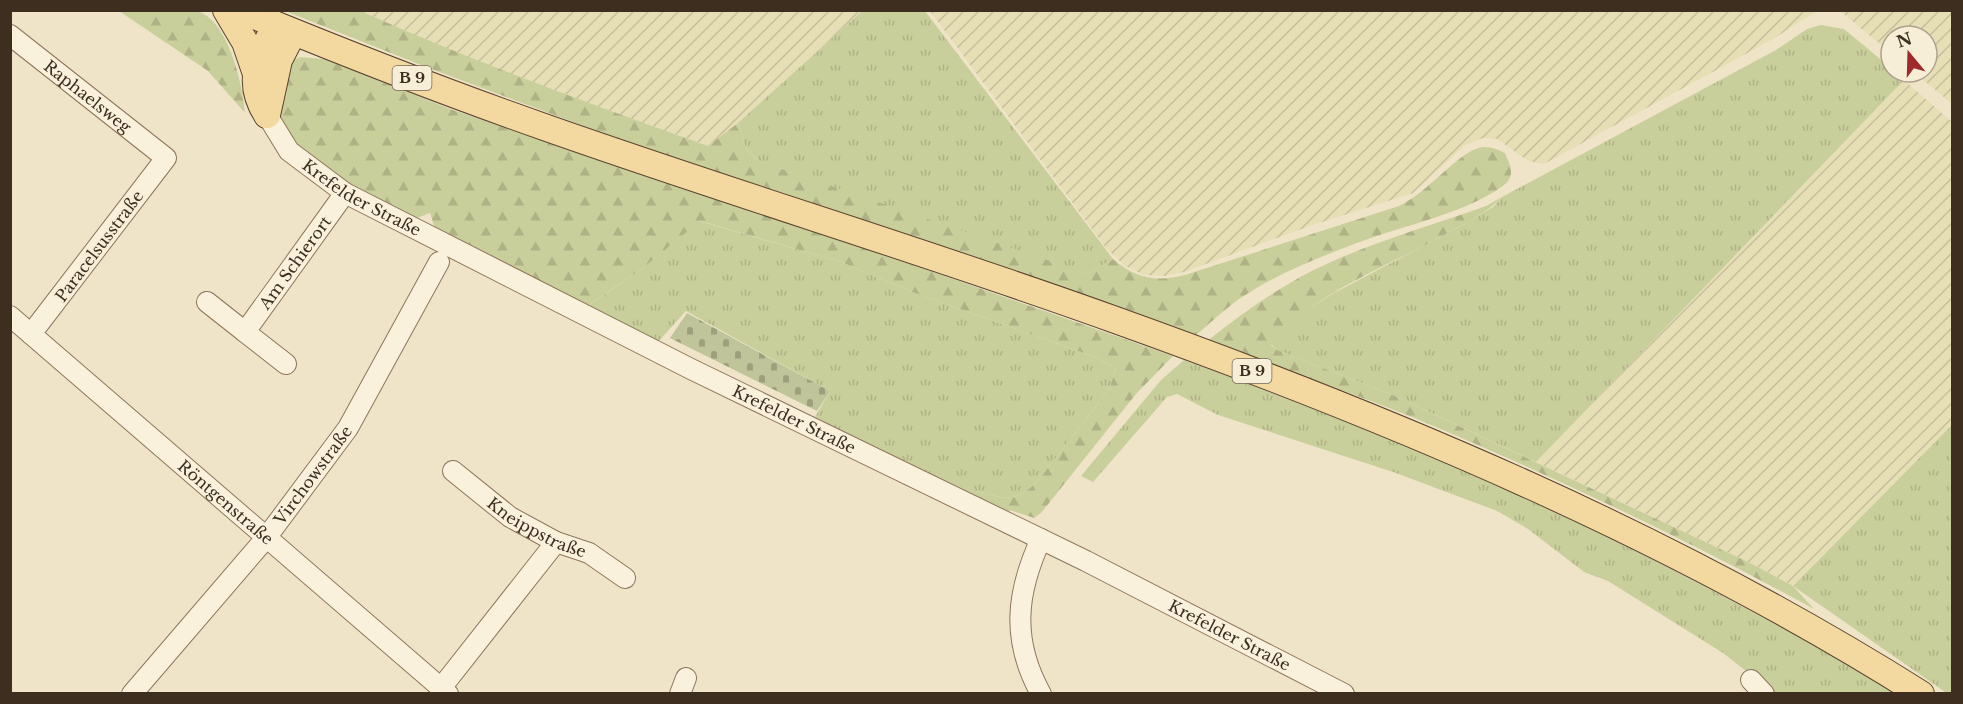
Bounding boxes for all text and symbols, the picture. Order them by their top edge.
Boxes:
north arrow [1879,24,1939,84]
text: N [1894,28,1914,52]
street label: Raphaelsweg [40,56,136,137]
road number: B 9 [392,66,432,90]
street label: Krefelder Straße [299,155,425,240]
street label: Paracelsusstraße [51,186,147,306]
street label: Am Schierort [254,212,335,314]
road number: B 9 [1232,359,1272,383]
street label: Krefelder Straße [729,381,859,458]
street label: Virchowstraße [269,422,356,529]
street label: Röntgenstraße [174,456,278,549]
street label: Kneippstraße [483,493,589,561]
street label: Krefelder Straße [1165,595,1294,675]

